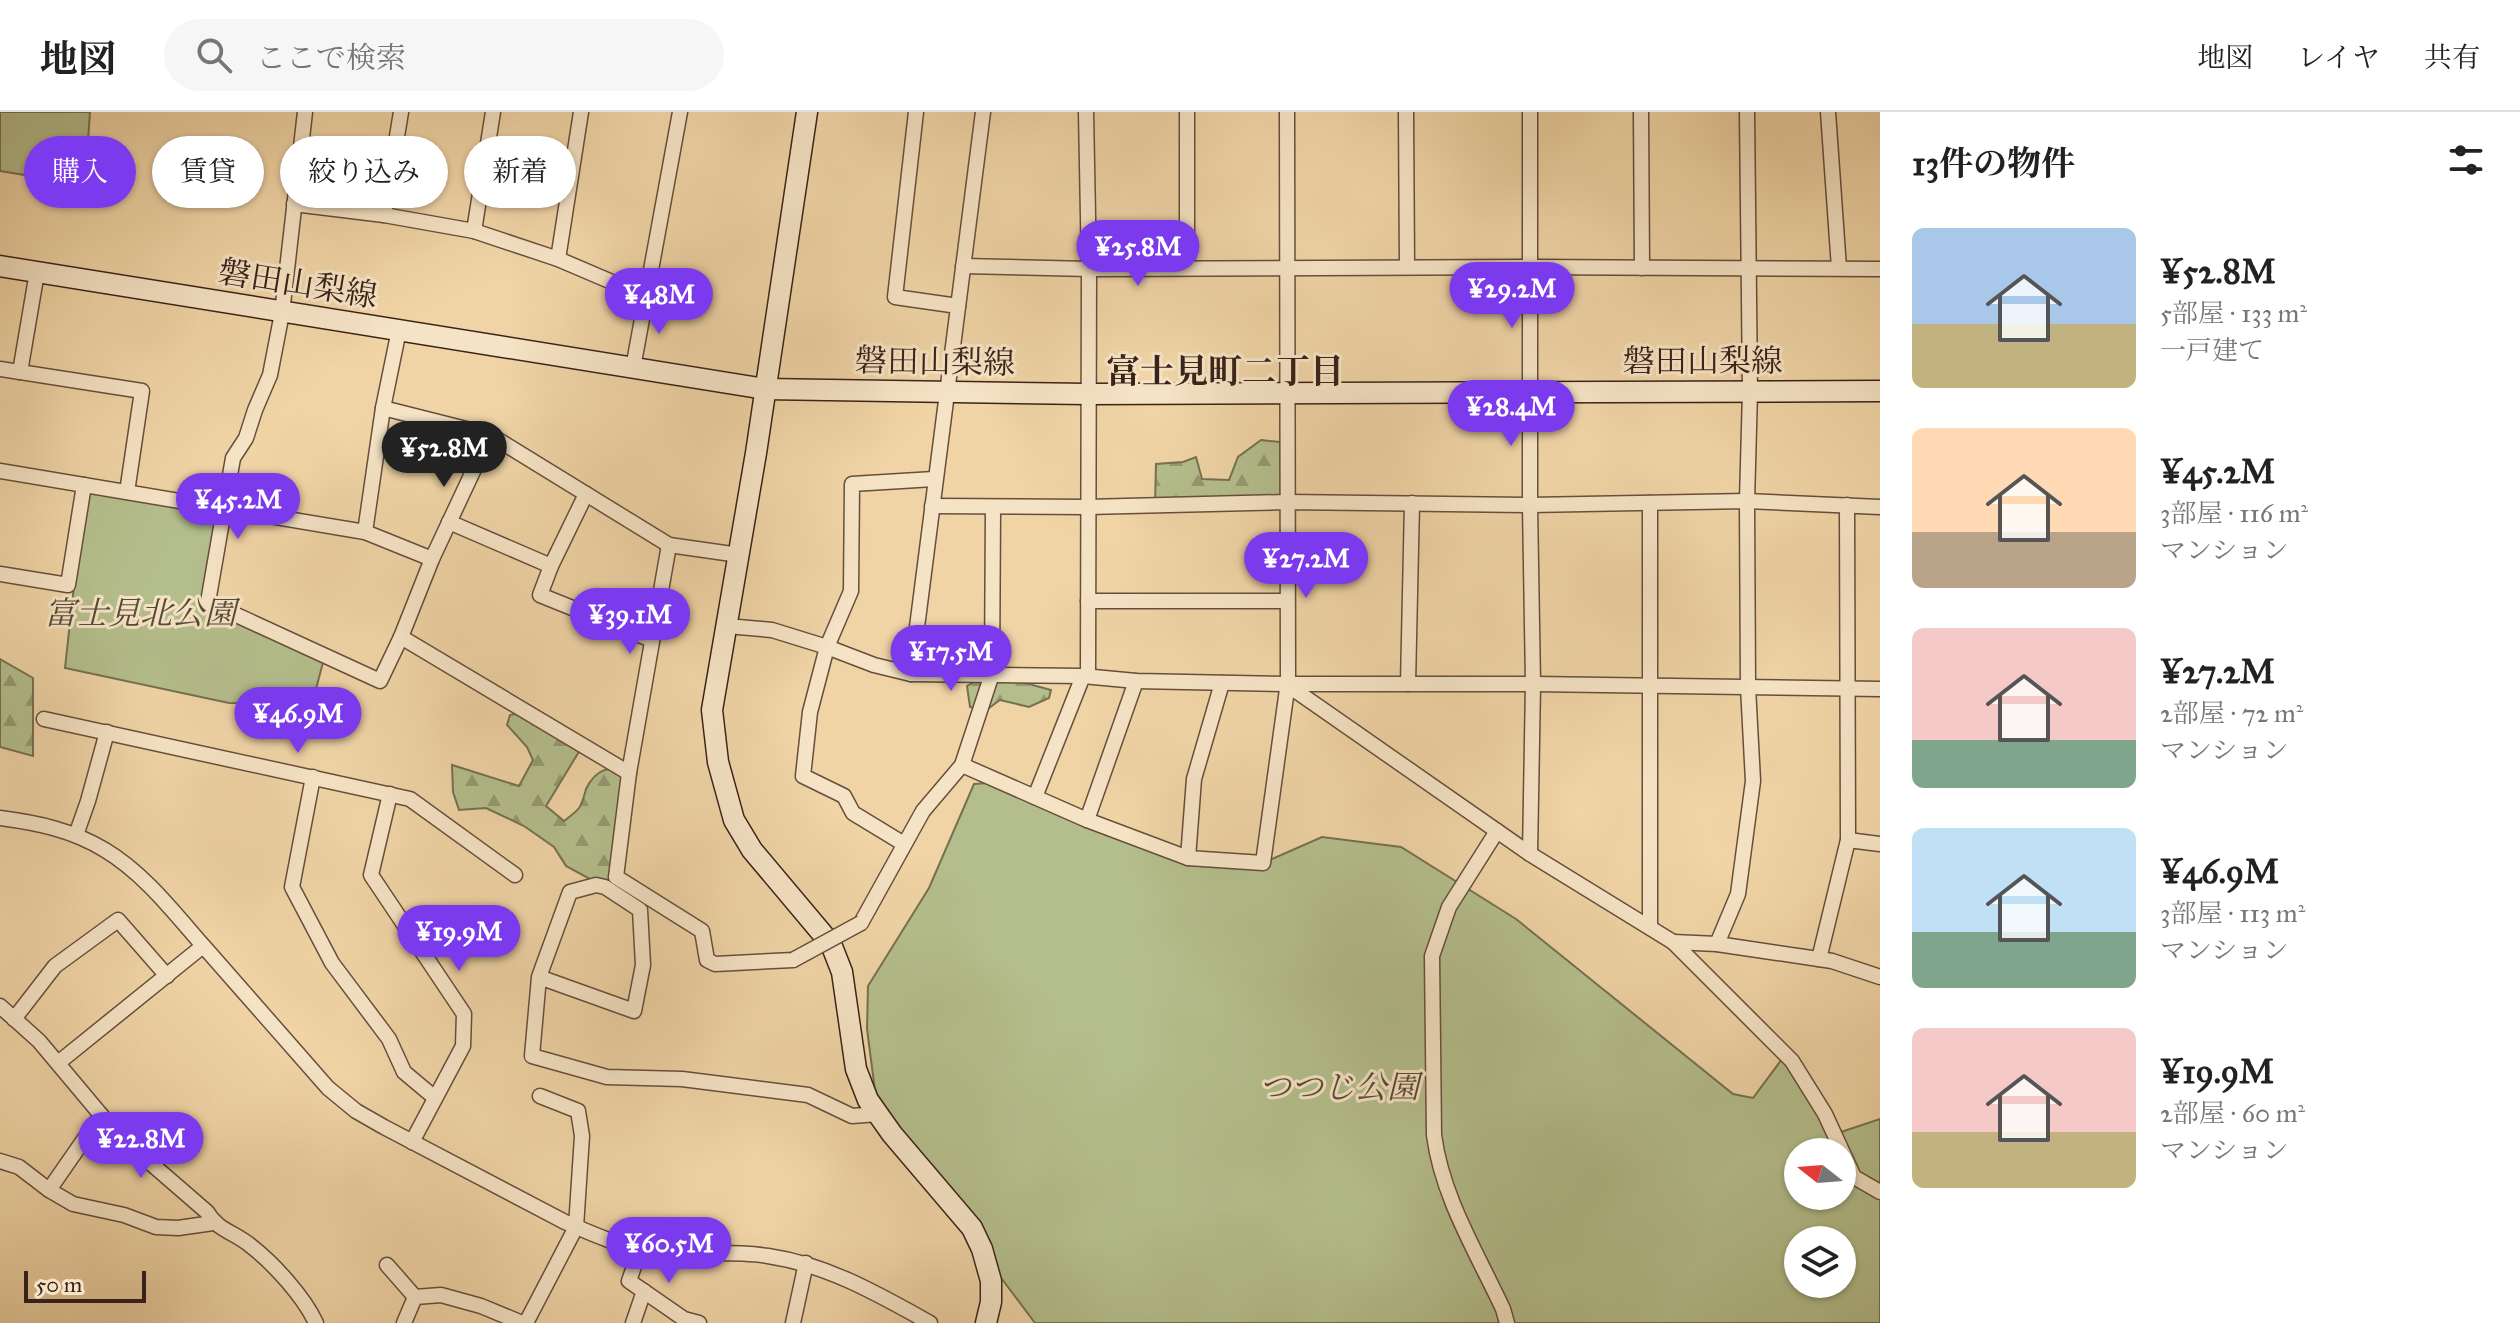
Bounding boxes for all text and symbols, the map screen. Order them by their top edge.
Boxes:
search box [164,19,724,91]
icon: search [192,33,236,77]
text: 地図 [40,36,116,82]
text: ここで検索 [256,40,406,76]
text: 地図 [2197,40,2253,75]
text: レイヤ [2297,40,2380,75]
text: 共有 [2424,40,2480,75]
chip: 購入 [24,136,136,208]
chip: 賃貸 [152,136,264,208]
chip: 絞り込み [280,136,448,208]
chip: 新着 [464,136,576,208]
icon: filters [2444,138,2488,182]
text: 13件の物件 [1912,143,2075,184]
pin: ¥25.8M [1073,220,1203,288]
text: ¥25.8M [1094,230,1182,262]
text: ¥52.8M [2160,251,2276,292]
street label: 磐田山梨線 [216,252,380,316]
icon: home [1976,260,2072,356]
pin: ¥29.2M [1447,262,1577,330]
pin: ¥48M [612,268,706,336]
text: ¥29.2M [1468,272,1556,304]
text: ¥48M [623,278,695,310]
text: 5部屋 · 133 m² [2160,297,2307,329]
text: 一戸建て [2160,334,2264,366]
street label: 磐田山梨線 [855,341,1015,383]
street label: 磐田山梨線 [1623,342,1783,381]
district label: 富士見町二丁目 [1106,351,1344,392]
pin: ¥28.4M [1446,380,1576,448]
text: ¥28.4M [1466,390,1556,422]
pin: ¥52.8M [379,421,509,489]
text: ¥52.8M [400,431,488,463]
text: ¥45.2M [2160,451,2275,492]
icon: home [1976,460,2072,556]
pin: ¥45.2M [173,473,303,541]
text: ¥45.2M [194,483,282,515]
text: 3部屋 · 116 m² [2160,497,2308,529]
pin: ¥27.2M [1241,532,1371,600]
text: マンション [2160,534,2289,566]
text: ¥27.2M [1262,542,1350,574]
pin: ¥39.1M [565,588,695,656]
park label: 富士見北公園 [44,594,241,633]
text: ¥39.1M [588,598,672,630]
pin: ¥17.5M [886,625,1016,693]
text: ¥17.5M [909,635,993,667]
text: ¥27.2M [2160,651,2275,692]
icon: home [1976,660,2072,756]
pin: ¥46.9M [233,687,363,755]
text: ¥46.9M [252,697,344,729]
text: 2部屋 · 72 m² [2160,697,2303,729]
text: マンション [2160,734,2289,766]
text: ¥46.9M [2160,851,2279,892]
icon: home [1976,860,2072,956]
text: 3部屋 · 113 m² [2160,897,2305,929]
pin: ¥19.9M [394,905,524,973]
text: ¥19.9M [415,915,503,947]
text: マンション [2160,934,2289,966]
text: ¥19.9M [2160,1051,2274,1092]
icon: home [1976,1060,2072,1156]
park label: つつじ公園 [1259,1068,1424,1107]
text: 2部屋 · 60 m² [2160,1097,2305,1129]
pin: ¥22.8M [76,1112,206,1180]
text: ¥22.8M [96,1122,186,1154]
text: マンション [2160,1134,2289,1166]
north arrow [1784,1138,1856,1210]
map controls [1784,1138,1856,1298]
pin: ¥60.5M [604,1217,734,1285]
button: layers [1784,1226,1856,1298]
text: ¥60.5M [624,1227,714,1259]
scale bar [24,1267,146,1303]
text: 50 m [36,1271,82,1298]

